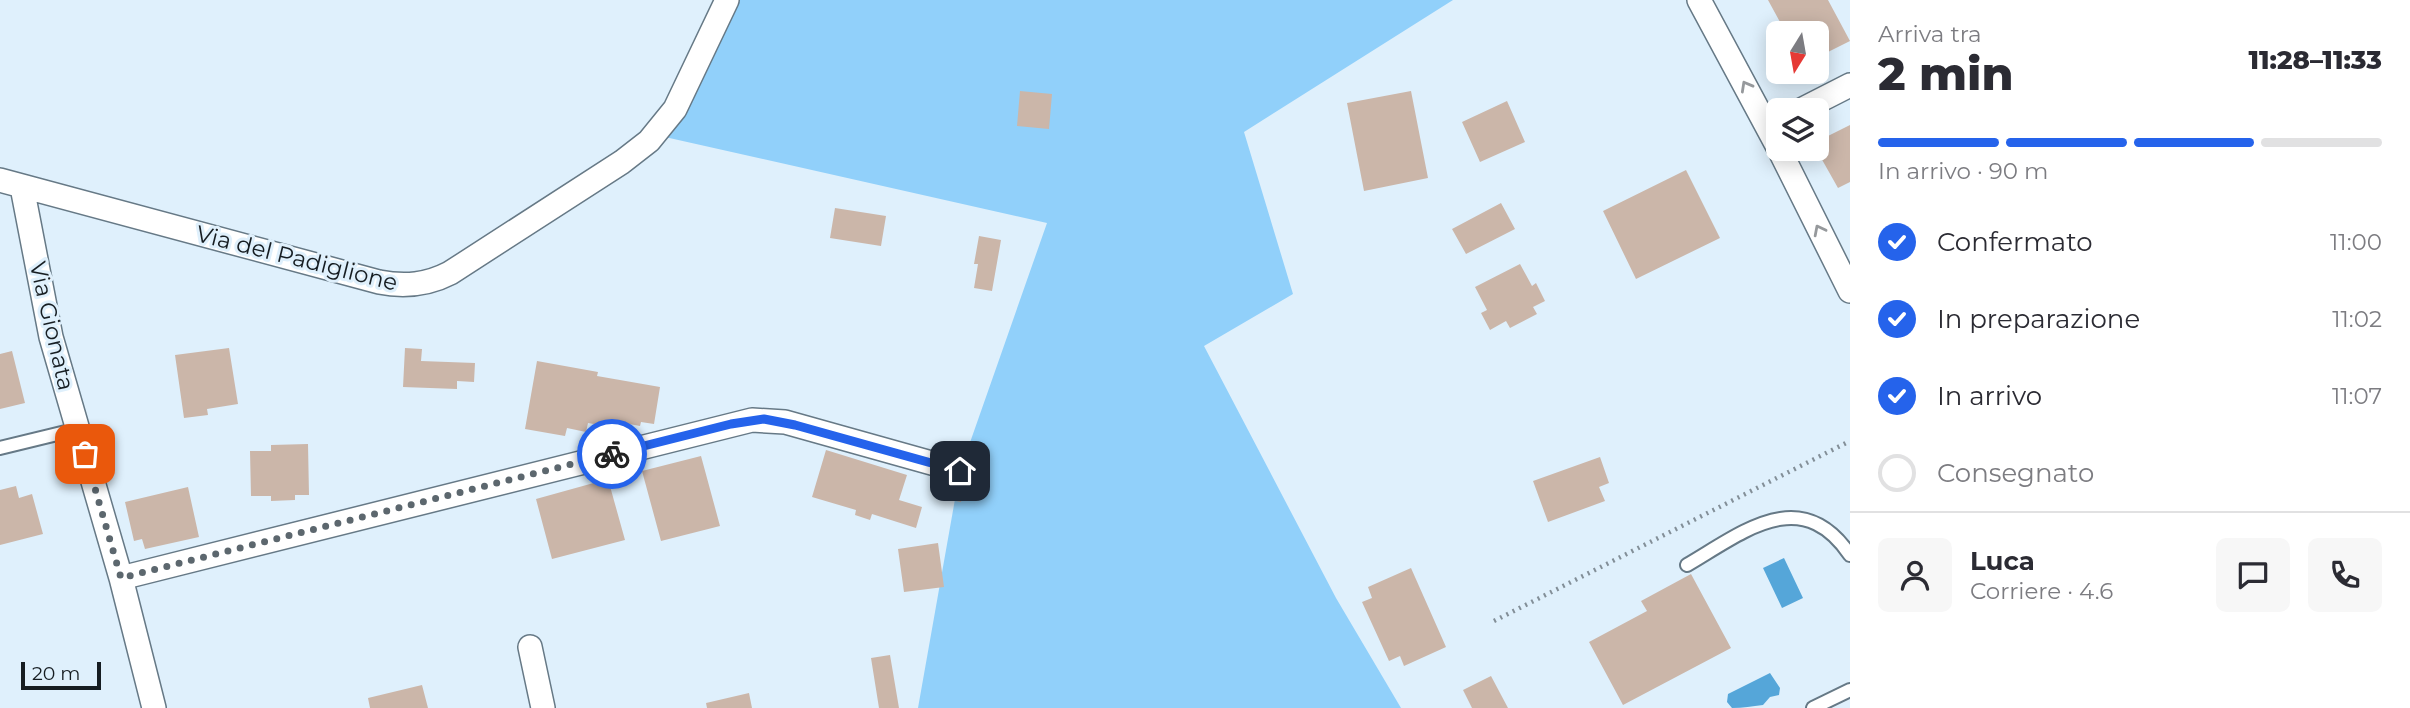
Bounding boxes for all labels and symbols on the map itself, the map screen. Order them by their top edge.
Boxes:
north arrow [1766,21,1829,84]
one-way arrow [1741,81,1754,93]
street label: Via del Padiglione [193,219,401,297]
one-way arrow [1814,224,1828,237]
street label: Via Gionata [24,259,80,393]
courier [577,419,647,489]
pin [55,424,115,484]
pin [930,441,990,501]
scale bar [21,659,102,691]

